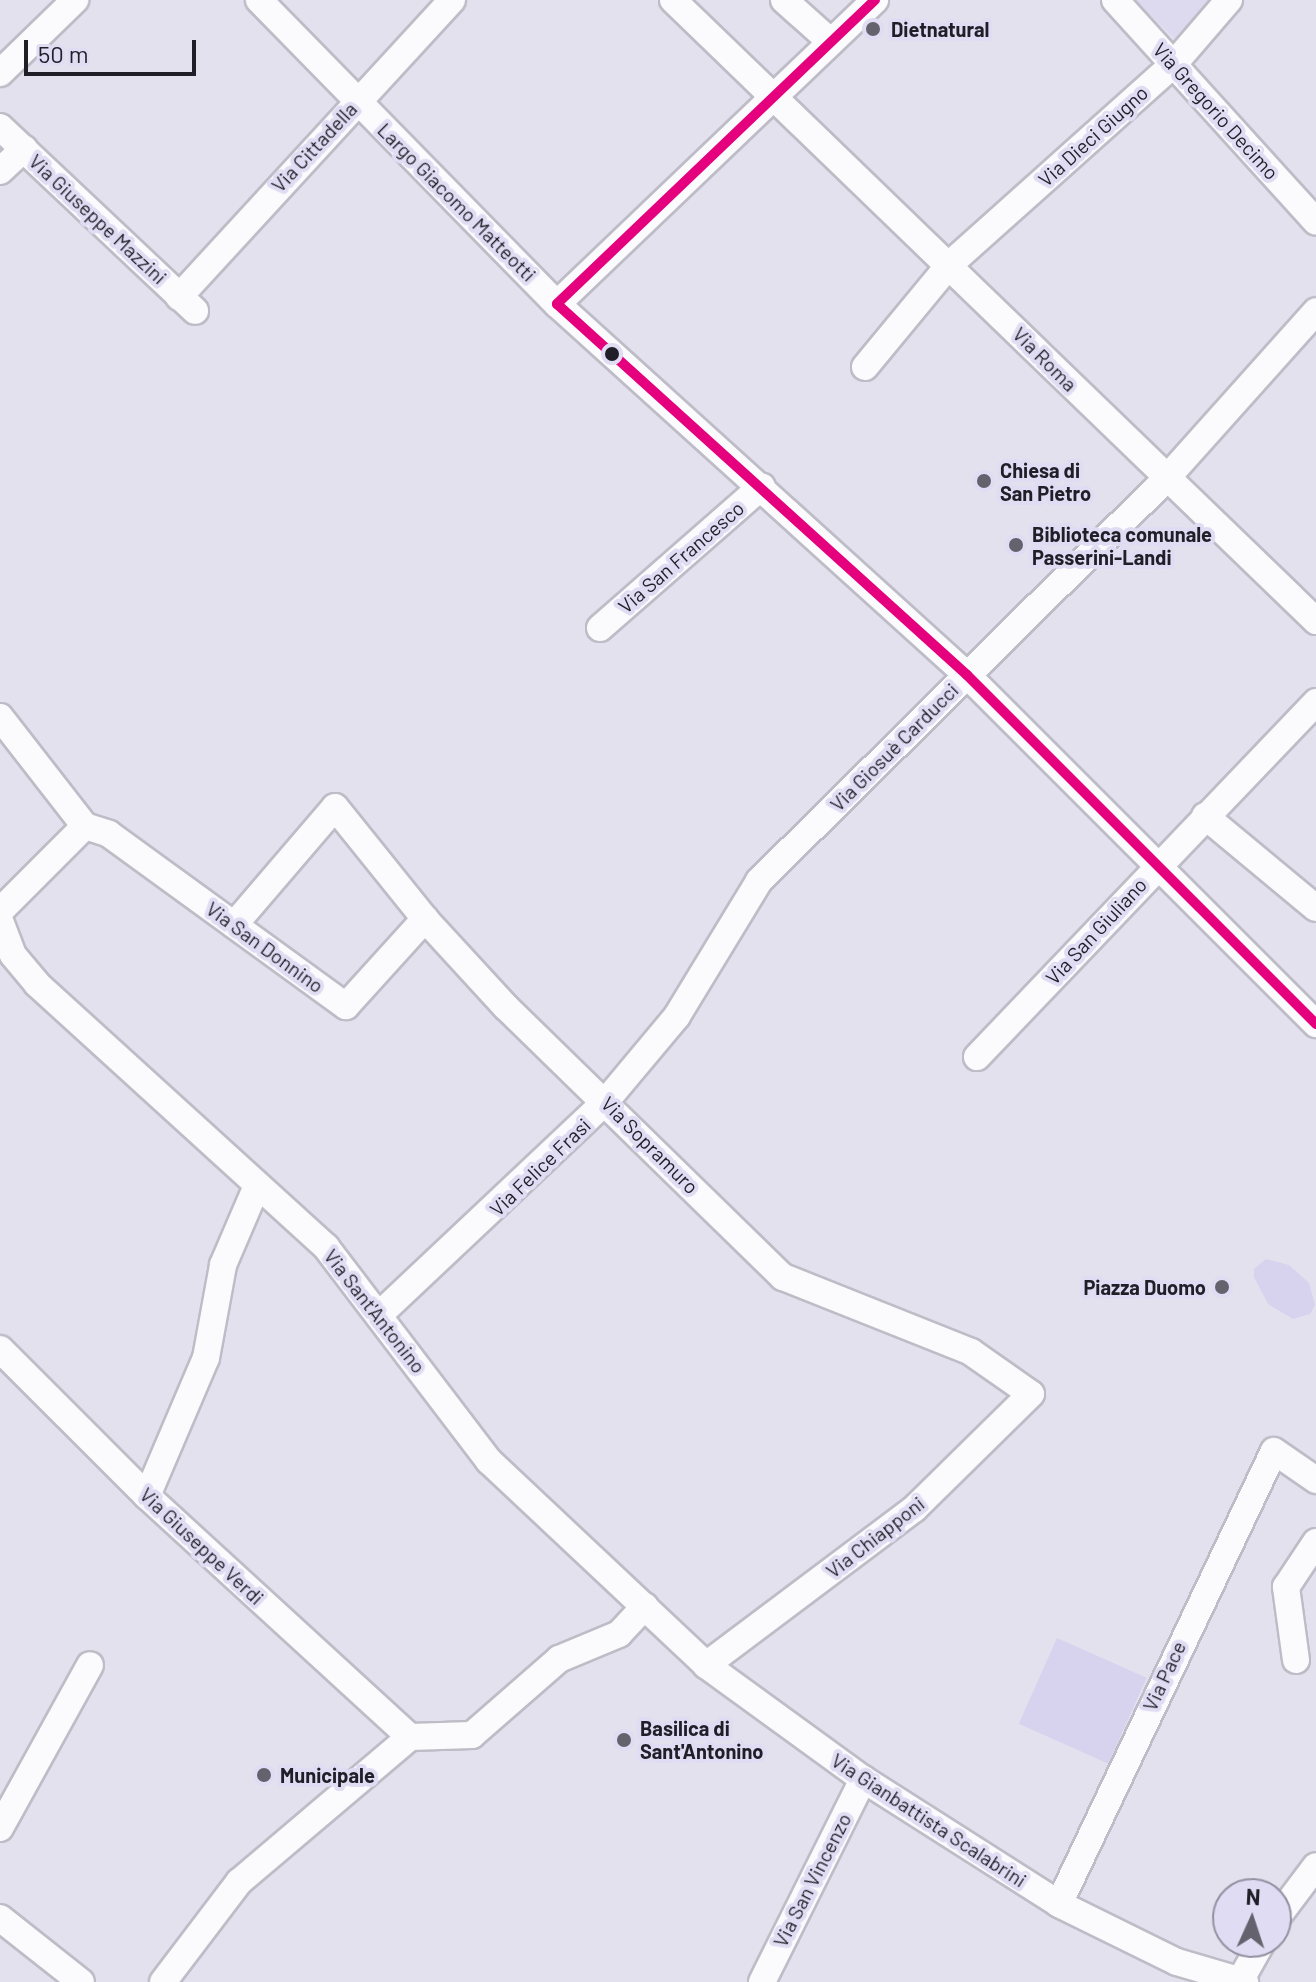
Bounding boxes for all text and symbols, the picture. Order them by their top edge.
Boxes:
place label: Dietnatural [891,17,989,41]
marker: Dietnatural [862,18,884,40]
scale bar [28,24,200,74]
street label: Via Gregorio Decimo [1148,38,1284,184]
text: 50 m [38,39,89,68]
street label: Via Dieci Giugno [1033,81,1153,191]
street label: Via Cittadella [266,97,362,197]
street label: Largo Giacomo Matteotti [373,118,541,286]
street label: Via Giuseppe Mazzini [24,149,172,289]
street label: Via Roma [1008,322,1082,396]
unlabelled marker [604,346,620,362]
place label: Chiesa di San Pietro [1000,458,1091,505]
marker: Chiesa di San Pietro [975,472,993,490]
street label: Via San Francesco [613,496,749,618]
place label: Biblioteca comunale Passerini-Landi [1032,522,1212,569]
marker: Biblioteca comunale Passerini-Landi [1007,536,1025,554]
street label: Via Giosuè Carducci [825,678,963,816]
street label: Via San Giuliano [1040,873,1152,989]
street label: Via San Donnino [202,896,328,998]
street label: Via Sopramuro [596,1091,704,1199]
street label: Via Felice Frasi [485,1113,595,1221]
street label: Via Sant'Antonino [319,1244,431,1378]
place label: Piazza Duomo [1083,1275,1206,1299]
marker: Piazza Duomo [1213,1278,1231,1296]
street label: Via Giuseppe Verdi [135,1482,269,1610]
street label: Via Chiapponi [821,1491,929,1583]
street label: Via Pace [1137,1637,1191,1715]
place label: Basilica di Sant'Antonino [640,1716,763,1763]
marker: Basilica di Sant'Antonino [615,1731,633,1749]
street label: Via Gianbattista Scalabrini [827,1748,1031,1892]
place label: Municipale [280,1763,375,1787]
marker: Municipale [255,1766,273,1784]
street label: Via San Vincenzo [768,1809,856,1951]
north arrow [1212,1878,1292,1958]
text: N [1245,1883,1261,1909]

